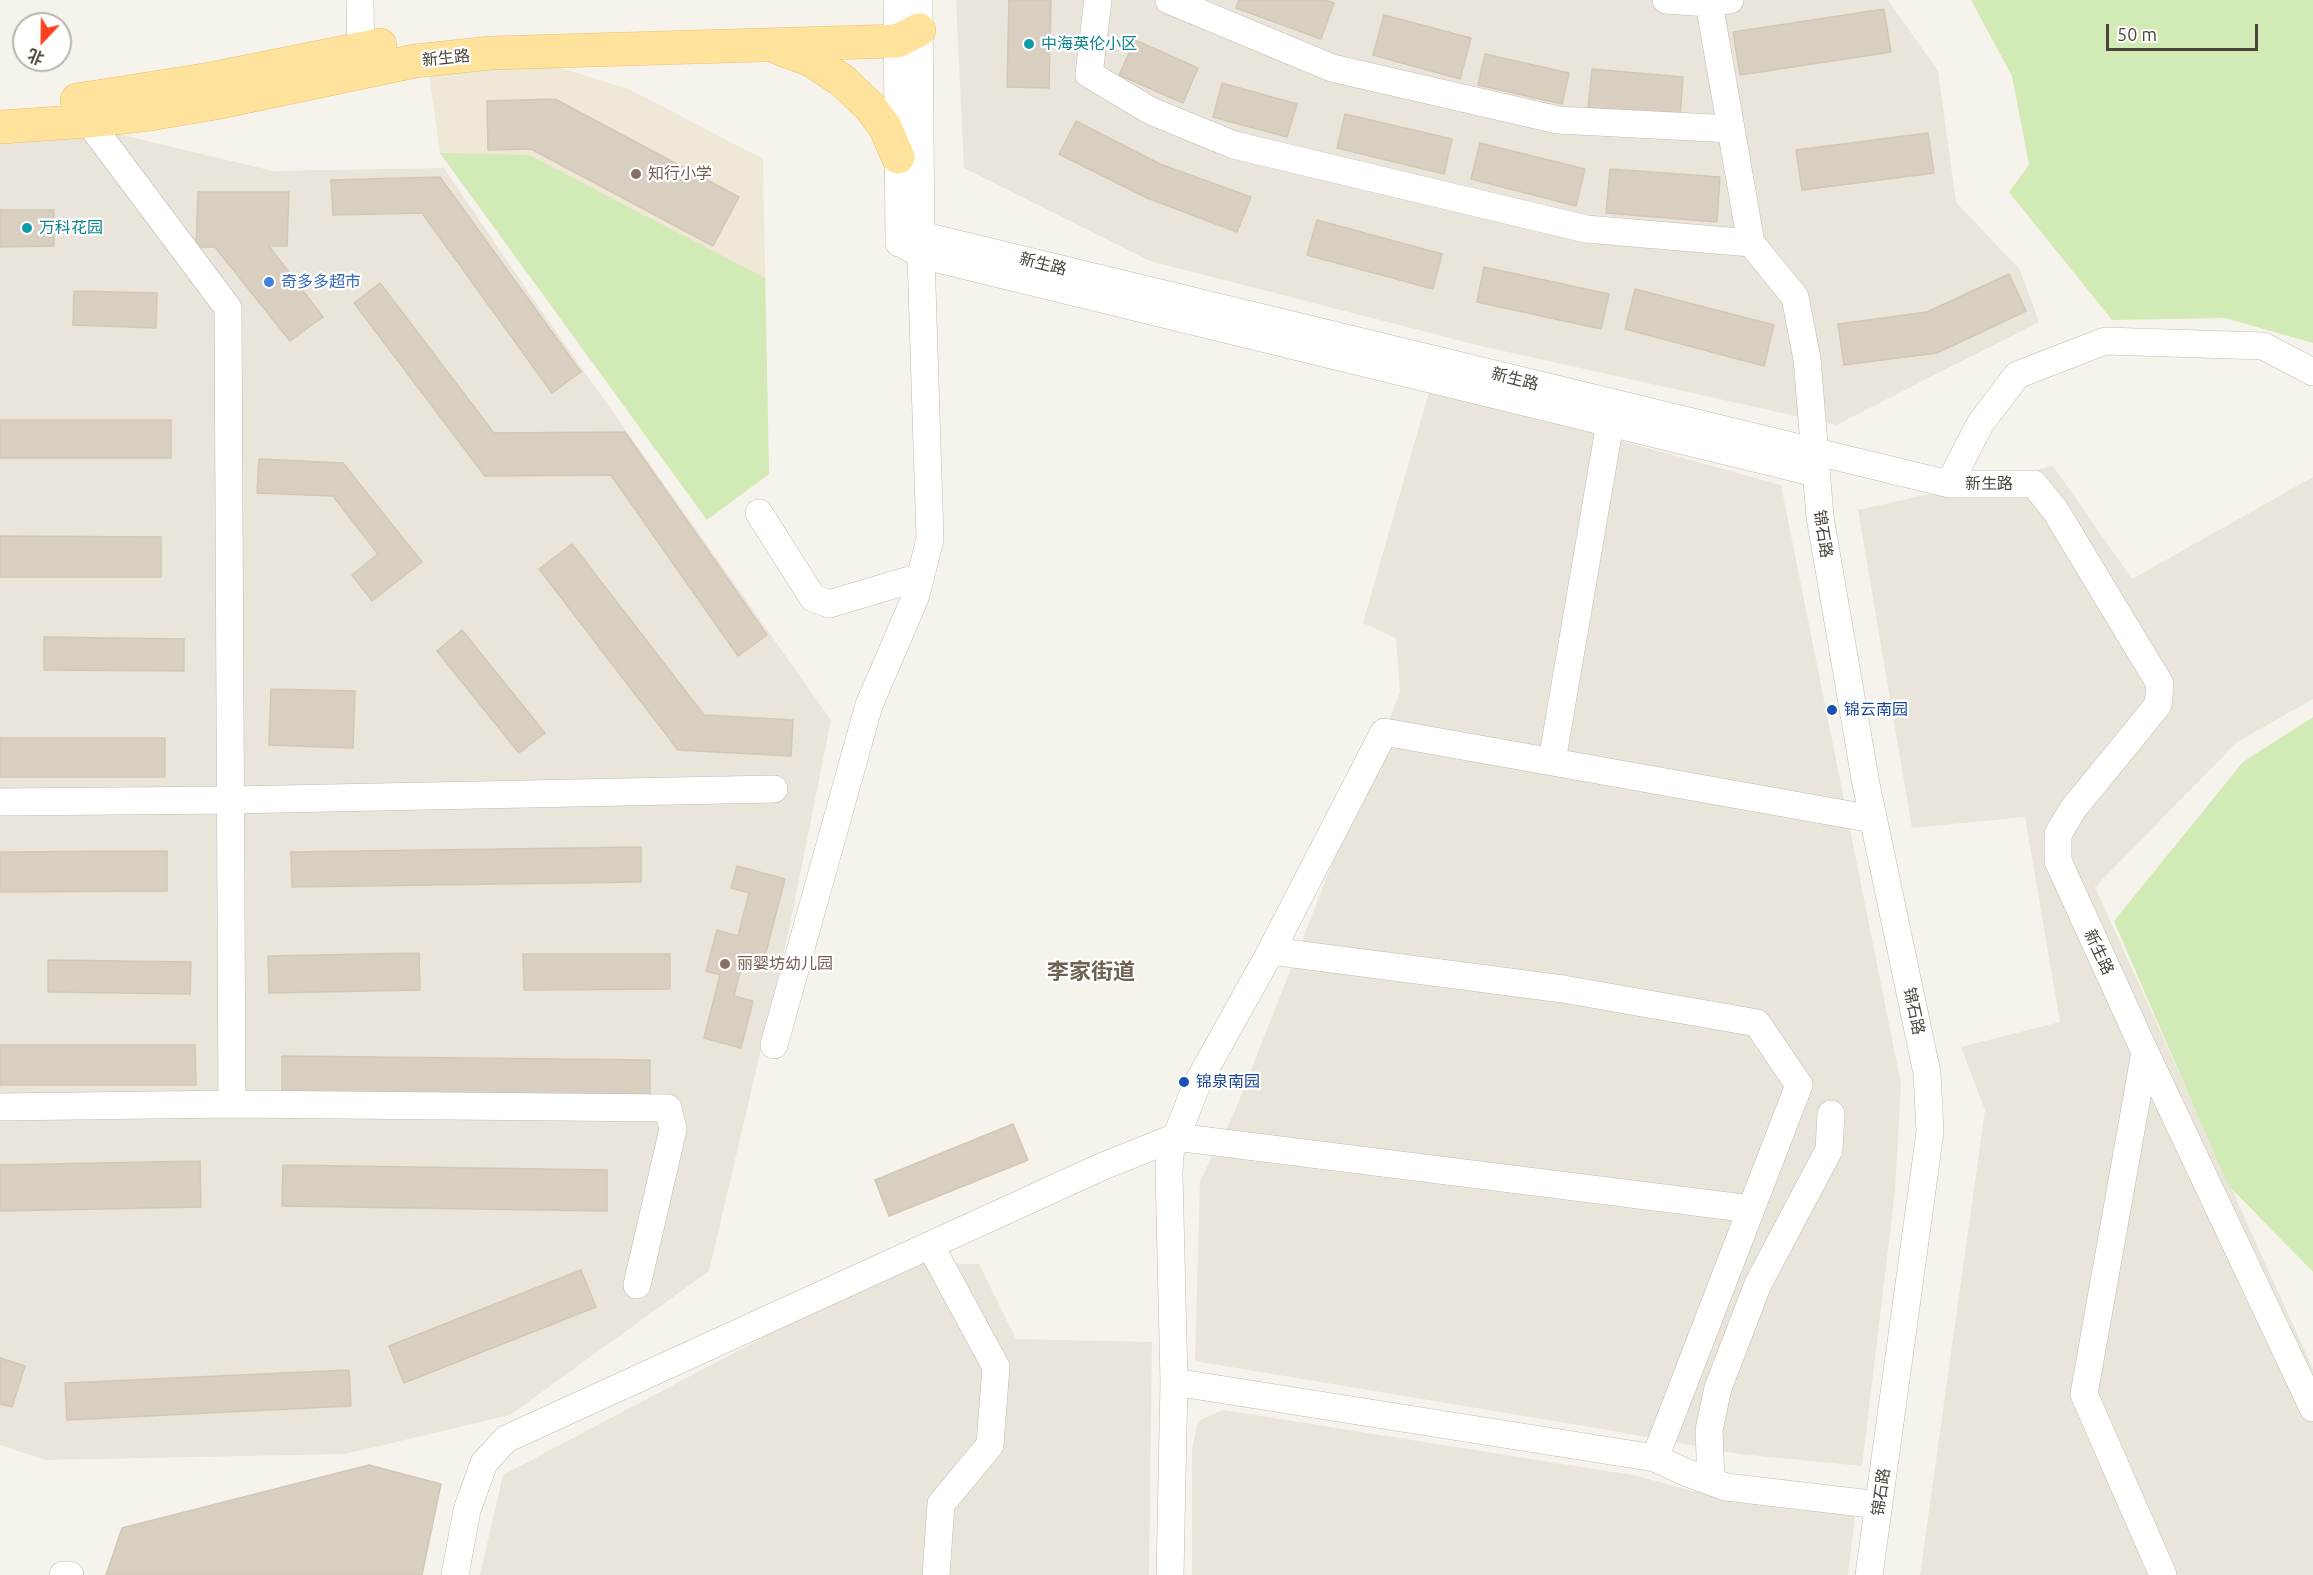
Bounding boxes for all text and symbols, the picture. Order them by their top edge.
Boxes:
north arrow [12,12,72,72]
scale bar [2109,12,2260,50]
text: 50 m [2117,24,2157,44]
place label: 中海英伦小区 [1041,34,1137,54]
marker: 中海英伦小区 [1022,37,1036,51]
text: 北 [25,45,47,68]
street label: 新生路 [421,46,471,70]
place label: 知行小学 [648,164,712,184]
marker: 知行小学 [629,167,643,181]
place label: 万科花园 [39,218,103,238]
marker: 万科花园 [20,221,34,235]
street label: 新生路 [1017,249,1069,279]
place label: 奇多多超市 [281,272,361,292]
marker: 奇多多超市 [262,275,276,289]
street label: 新生路 [1489,364,1541,394]
street label: 新生路 [1965,474,2013,494]
street label: 锦石路 [1810,509,1836,559]
place label: 锦云南园 [1844,700,1908,720]
marker: 锦云南园 [1825,703,1839,717]
street label: 新生路 [2080,926,2118,978]
place label: 丽婴坊幼儿园 [737,954,833,974]
marker: 丽婴坊幼儿园 [718,957,732,971]
district label: 李家街道 [1047,959,1135,985]
street label: 锦石路 [1900,986,1928,1036]
place label: 锦泉南园 [1196,1072,1260,1092]
marker: 锦泉南园 [1177,1075,1191,1089]
street label: 锦石路 [1868,1467,1894,1517]

